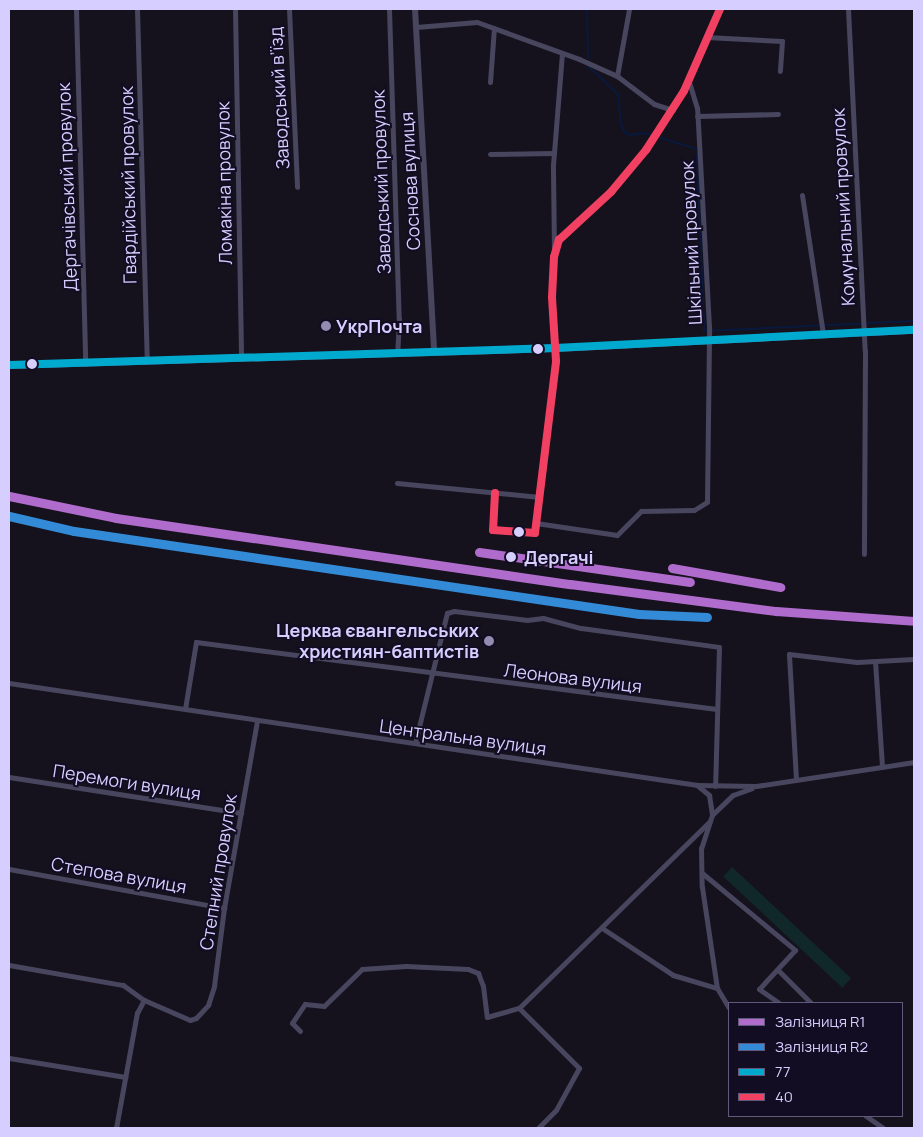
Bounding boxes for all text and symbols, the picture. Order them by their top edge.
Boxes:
street label: Заводський в’їзд [264,26,294,170]
street label: Дергачівський провулок [53,82,81,292]
street label: Гвардійський провулок [115,86,141,284]
street label: Заводський провулок [367,89,395,275]
street label: Ломакіна провулок [212,101,236,265]
street label: Комунальний провулок [827,108,859,306]
street label: Соснова вулиця [396,111,424,251]
street label: Шкільний провулок [676,160,706,326]
place label: УкрПочта [336,315,422,337]
marker: УкрПочта [320,320,332,332]
unlabelled marker [533,344,543,354]
unlabelled marker [27,359,37,369]
unlabelled marker [514,527,524,537]
place label: Дергачі [524,546,594,568]
marker: Дергачі [502,548,520,566]
place label: Церква євангельських християн-баптистів [276,620,479,662]
marker: Церква євангельських християн-баптистів [483,635,495,647]
street label: Леонова вулиця [503,659,643,697]
street label: Центральна вулиця [378,715,548,759]
street label: Перемоги вулиця [51,760,203,804]
street label: Степний провулок [195,792,241,952]
street label: Степова вулиця [50,852,188,898]
legend [728,1002,903,1117]
text: Залізниця R1 [775,1011,865,1032]
text: Залізниця R2 [775,1036,868,1057]
text: 77 [775,1061,790,1082]
text: 40 [775,1086,793,1107]

